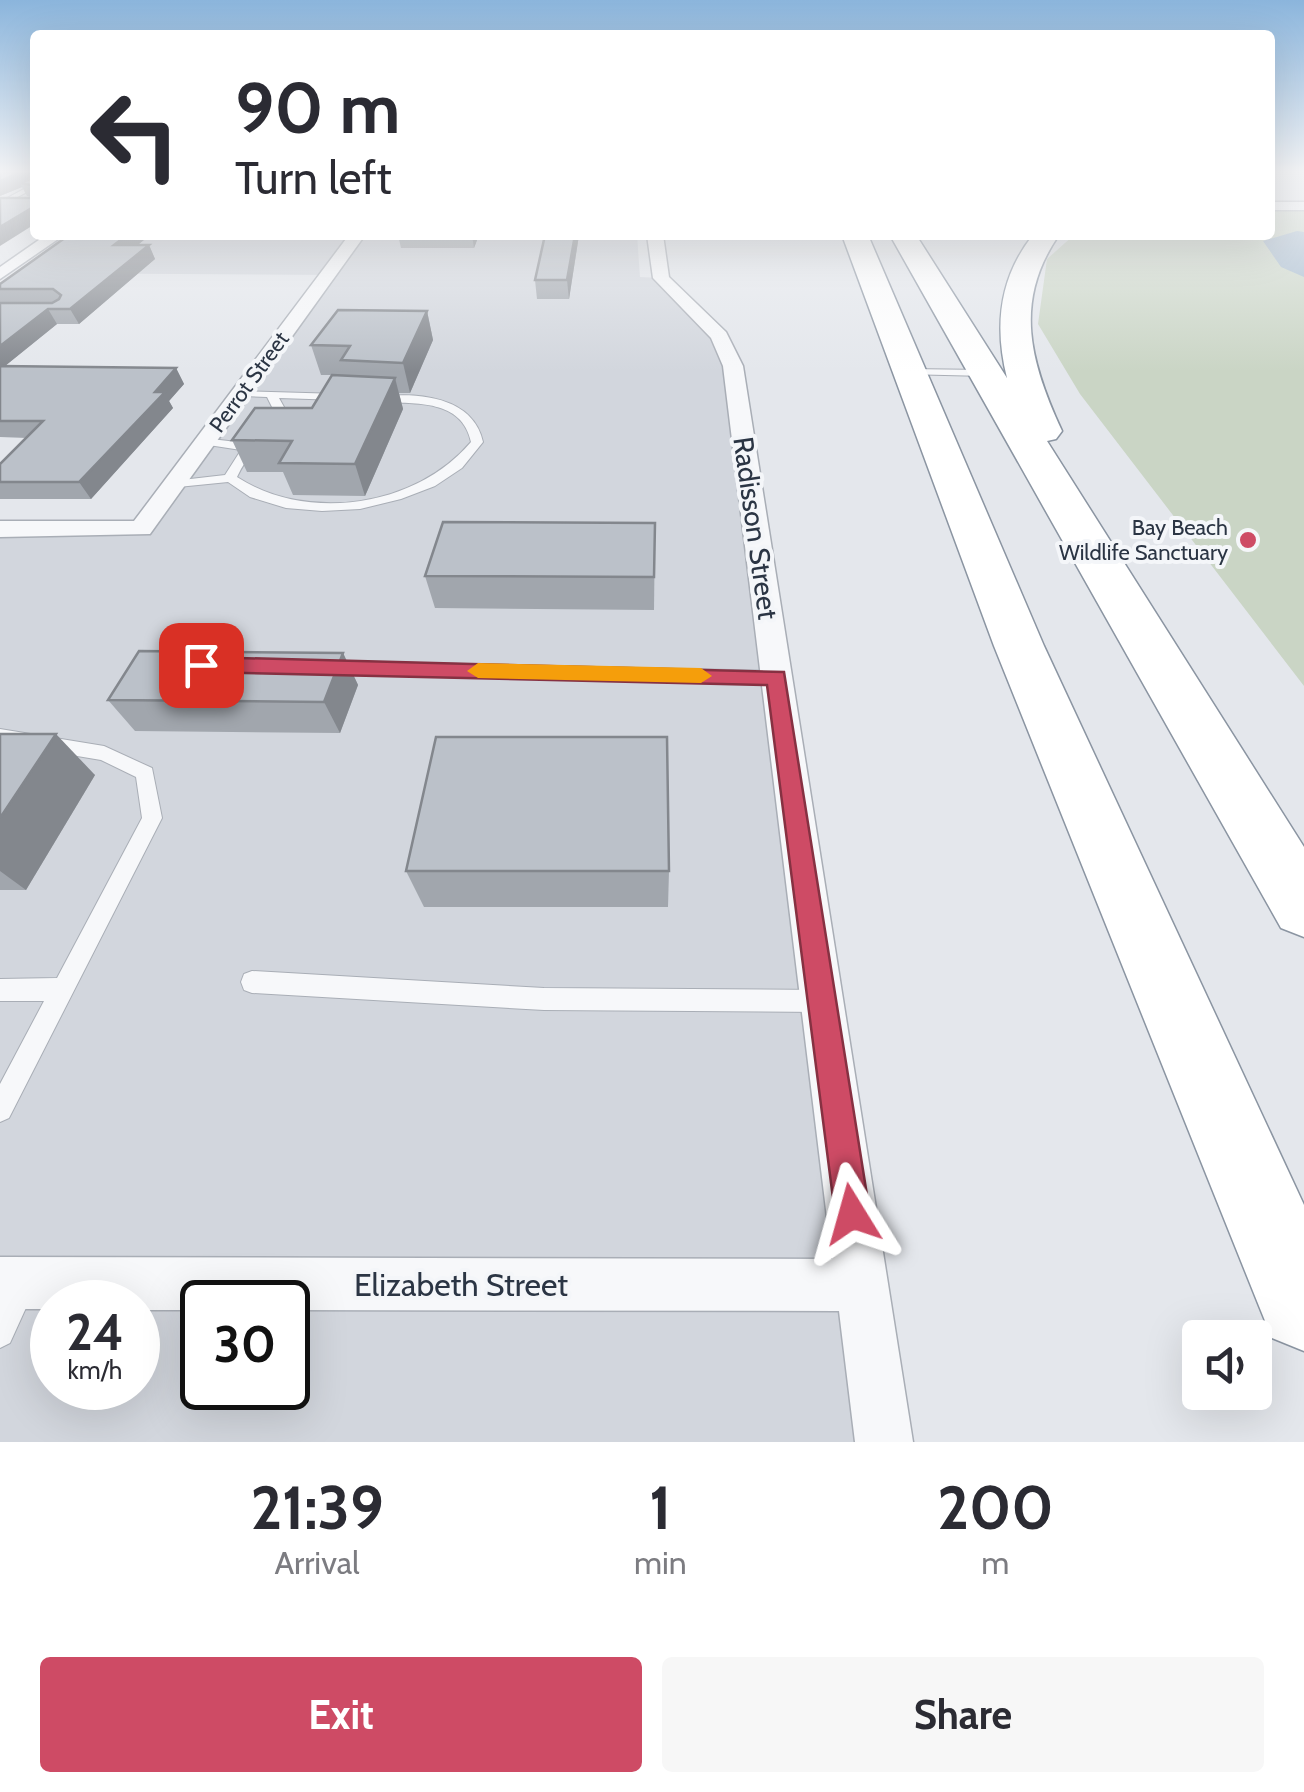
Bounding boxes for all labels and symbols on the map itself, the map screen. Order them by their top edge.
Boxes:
street label: Perrot Street [203,326,295,438]
street label: Radisson Street [726,434,786,622]
place label: Bay Beach Wildlife Sanctuary [1059,514,1228,566]
marker: Bay Beach Wildlife Sanctuary [1237,529,1259,551]
pin [159,623,244,708]
position arrow [800,1162,904,1266]
street label: Elizabeth Street [354,1265,568,1304]
speed limit sign: 30 [180,1280,310,1410]

